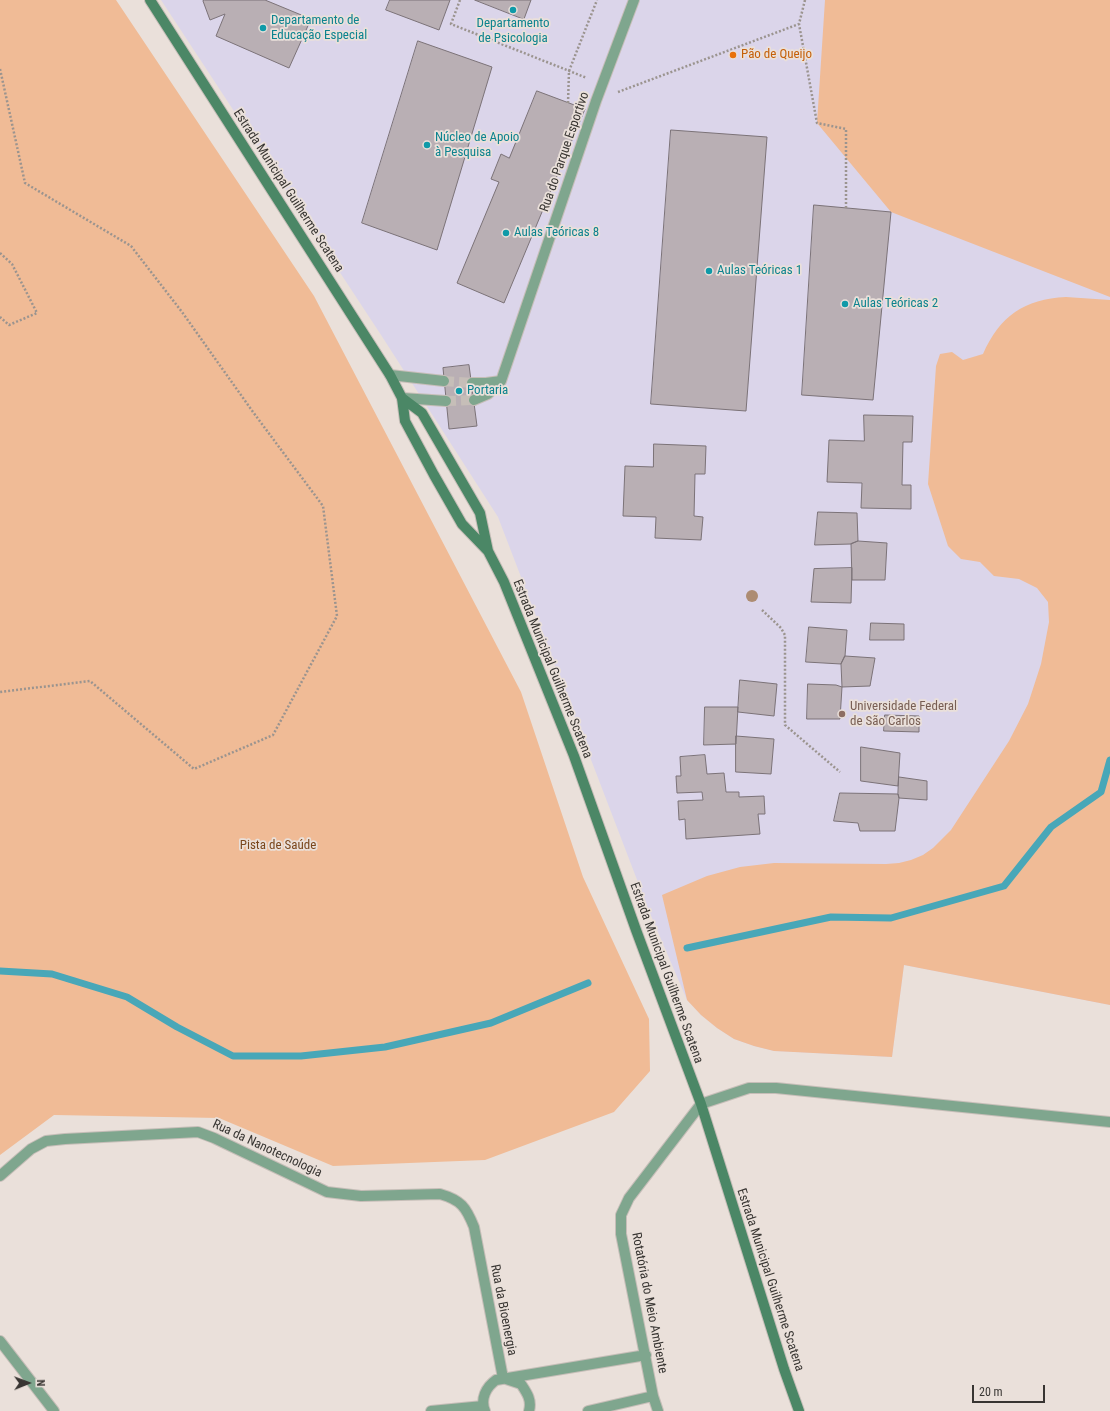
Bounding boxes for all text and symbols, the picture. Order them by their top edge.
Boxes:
marker: Departamento de Psicologia [508,5,518,15]
place label: Departamento de Educação Especial [271,13,367,44]
place label: Departamento de Psicologia [477,16,549,47]
marker: Departamento de Educação Especial [258,23,268,33]
place label: Pão de Queijo [741,47,812,63]
marker: Pão de Queijo [728,50,738,60]
street label: Rua do Parque Esportivo [537,90,593,214]
street label: Estrada Municipal Guilherme Scatena [229,107,347,275]
place label: Núcleo de Apoio à Pesquisa [435,130,519,161]
marker: Núcleo de Apoio à Pesquisa [422,140,432,150]
place label: Aulas Teóricas 8 [514,225,599,241]
marker: Aulas Teóricas 8 [501,228,511,238]
place label: Aulas Teóricas 1 [717,263,802,279]
marker: Aulas Teóricas 1 [704,266,714,276]
place label: Aulas Teóricas 2 [853,296,938,312]
marker: Aulas Teóricas 2 [840,299,850,309]
place label: Portaria [467,383,508,399]
marker: Portaria [454,386,464,396]
street label: Estrada Municipal Guilherme Scatena [509,577,595,761]
place label: Universidade Federal de São Carlos [850,699,957,730]
marker: Universidade Federal de São Carlos [837,709,847,719]
park label: Pista de Saúde [240,838,316,854]
street label: Estrada Municipal Guilherme Scatena [626,880,706,1066]
street label: Rua da Nanotecnologia [210,1117,324,1181]
street label: Estrada Municipal Guilherme Scatena [733,1187,807,1373]
street label: Rotatória do Meio Ambiente [628,1231,670,1375]
street label: Rua da Bioenergia [487,1263,519,1357]
north arrow [8,1363,48,1403]
scale bar [974,1377,1047,1403]
text: N [34,1379,47,1386]
text: 20 m [979,1385,1003,1399]

